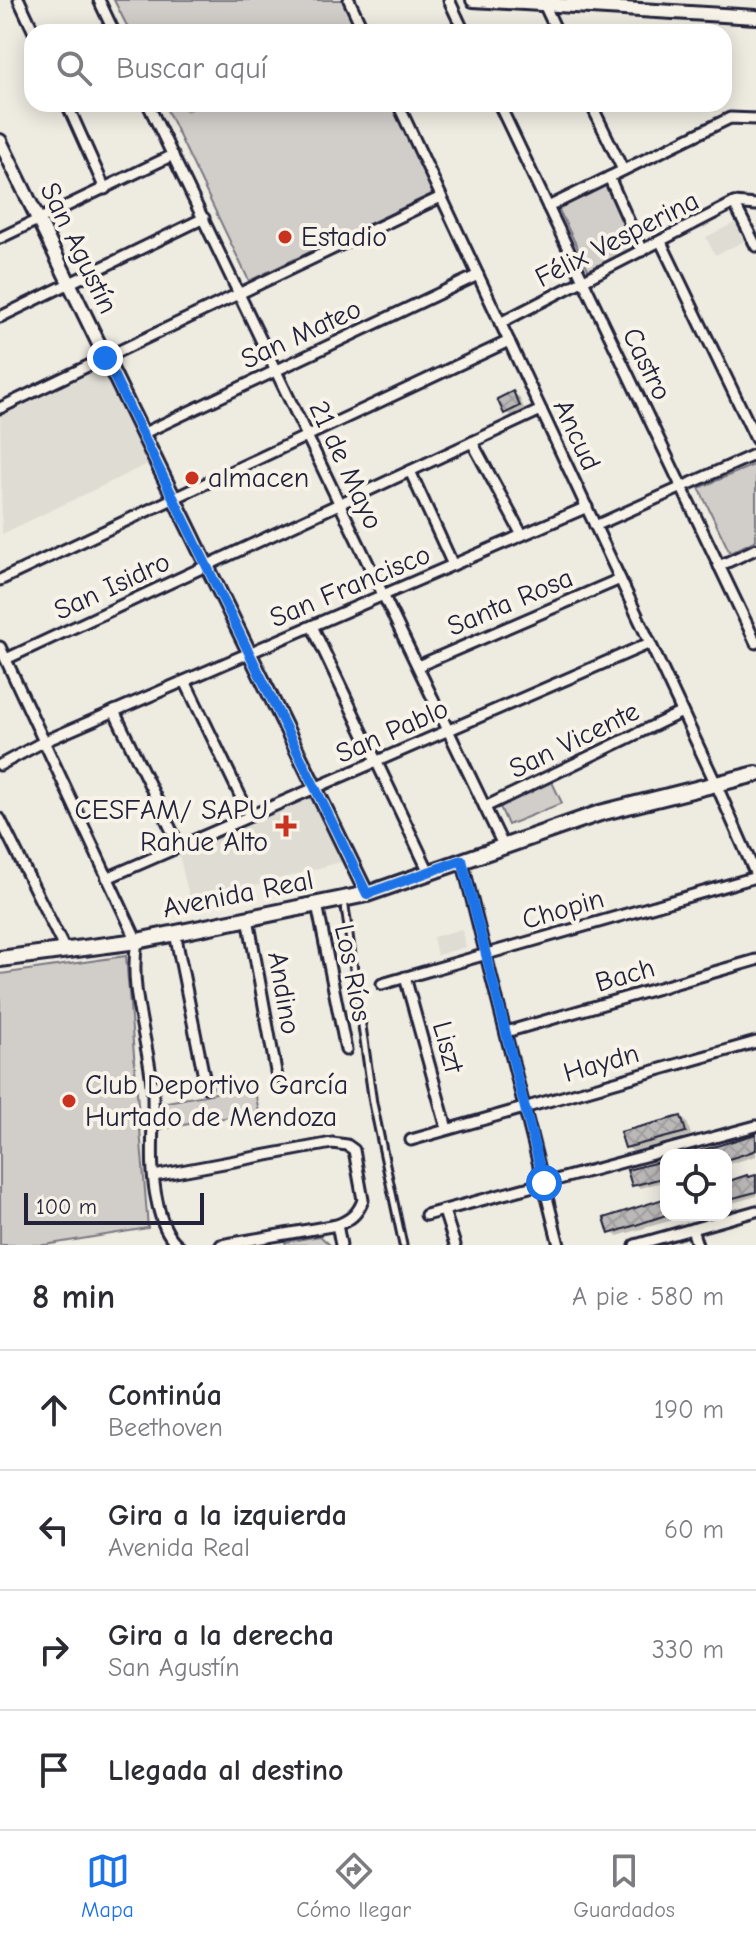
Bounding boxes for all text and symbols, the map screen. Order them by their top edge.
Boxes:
search box [24,24,732,112]
icon: search [52,46,96,90]
text: Buscar aquí [116,51,267,86]
street label: San Agustín [34,177,124,319]
street label: Félix Vesperina [530,184,704,294]
place label: Estadio [301,221,387,253]
marker: Estadio [276,228,294,246]
street label: San Mateo [236,292,366,376]
street label: Castro [616,322,678,406]
route end [87,340,123,376]
street label: Ancud [547,395,607,475]
street label: 21 de Mayo [302,396,390,534]
place label: almacen [208,462,309,494]
marker: almacen [183,469,201,487]
street label: San Francisco [265,538,435,634]
street label: San Isidro [49,545,175,627]
street label: Santa Rosa [442,561,578,643]
street label: San Pablo [331,692,453,770]
street label: San Vicente [504,695,644,785]
place label: CESFAM/ SAPU Rahue Alto [75,794,268,858]
marker: CESFAM/ SAPU Rahue Alto [275,815,297,837]
street label: Avenida Real [160,864,316,924]
street label: Chopin [518,882,608,936]
street label: Los Ríos [328,922,378,1024]
street label: Andino [261,949,307,1037]
street label: Bach [592,951,658,999]
street label: Liszt [426,1018,470,1077]
street label: Haydn [560,1037,642,1089]
place label: Club Deportivo García Hurtado de Mendoza [85,1069,348,1133]
marker: Club Deportivo García Hurtado de Mendoza [60,1092,78,1110]
map controls [660,1149,732,1221]
button: locate [660,1149,732,1221]
route start [526,1165,562,1201]
scale bar [24,1189,204,1225]
text: 100 m [36,1194,97,1220]
text: 8 min [32,1277,115,1317]
text: A pie · 580 m [572,1282,724,1312]
text: Continúa [108,1378,222,1413]
icon: ahead [32,1388,76,1432]
text: 190 m [654,1395,724,1425]
text: Beethoven [108,1413,223,1443]
text: Gira a la izquierda [108,1498,347,1533]
icon: left [32,1508,76,1552]
text: 60 m [664,1515,724,1545]
text: Avenida Real [108,1533,250,1563]
text: Gira a la derecha [108,1618,334,1653]
icon: right [32,1628,76,1672]
text: 330 m [652,1635,724,1665]
text: San Agustín [108,1653,240,1683]
icon: arrive [32,1748,76,1792]
text: Llegada al destino [108,1753,344,1788]
tab: Mapa [81,1849,134,1923]
tab: Cómo llegar [296,1849,411,1923]
tab: Guardados [573,1849,675,1923]

